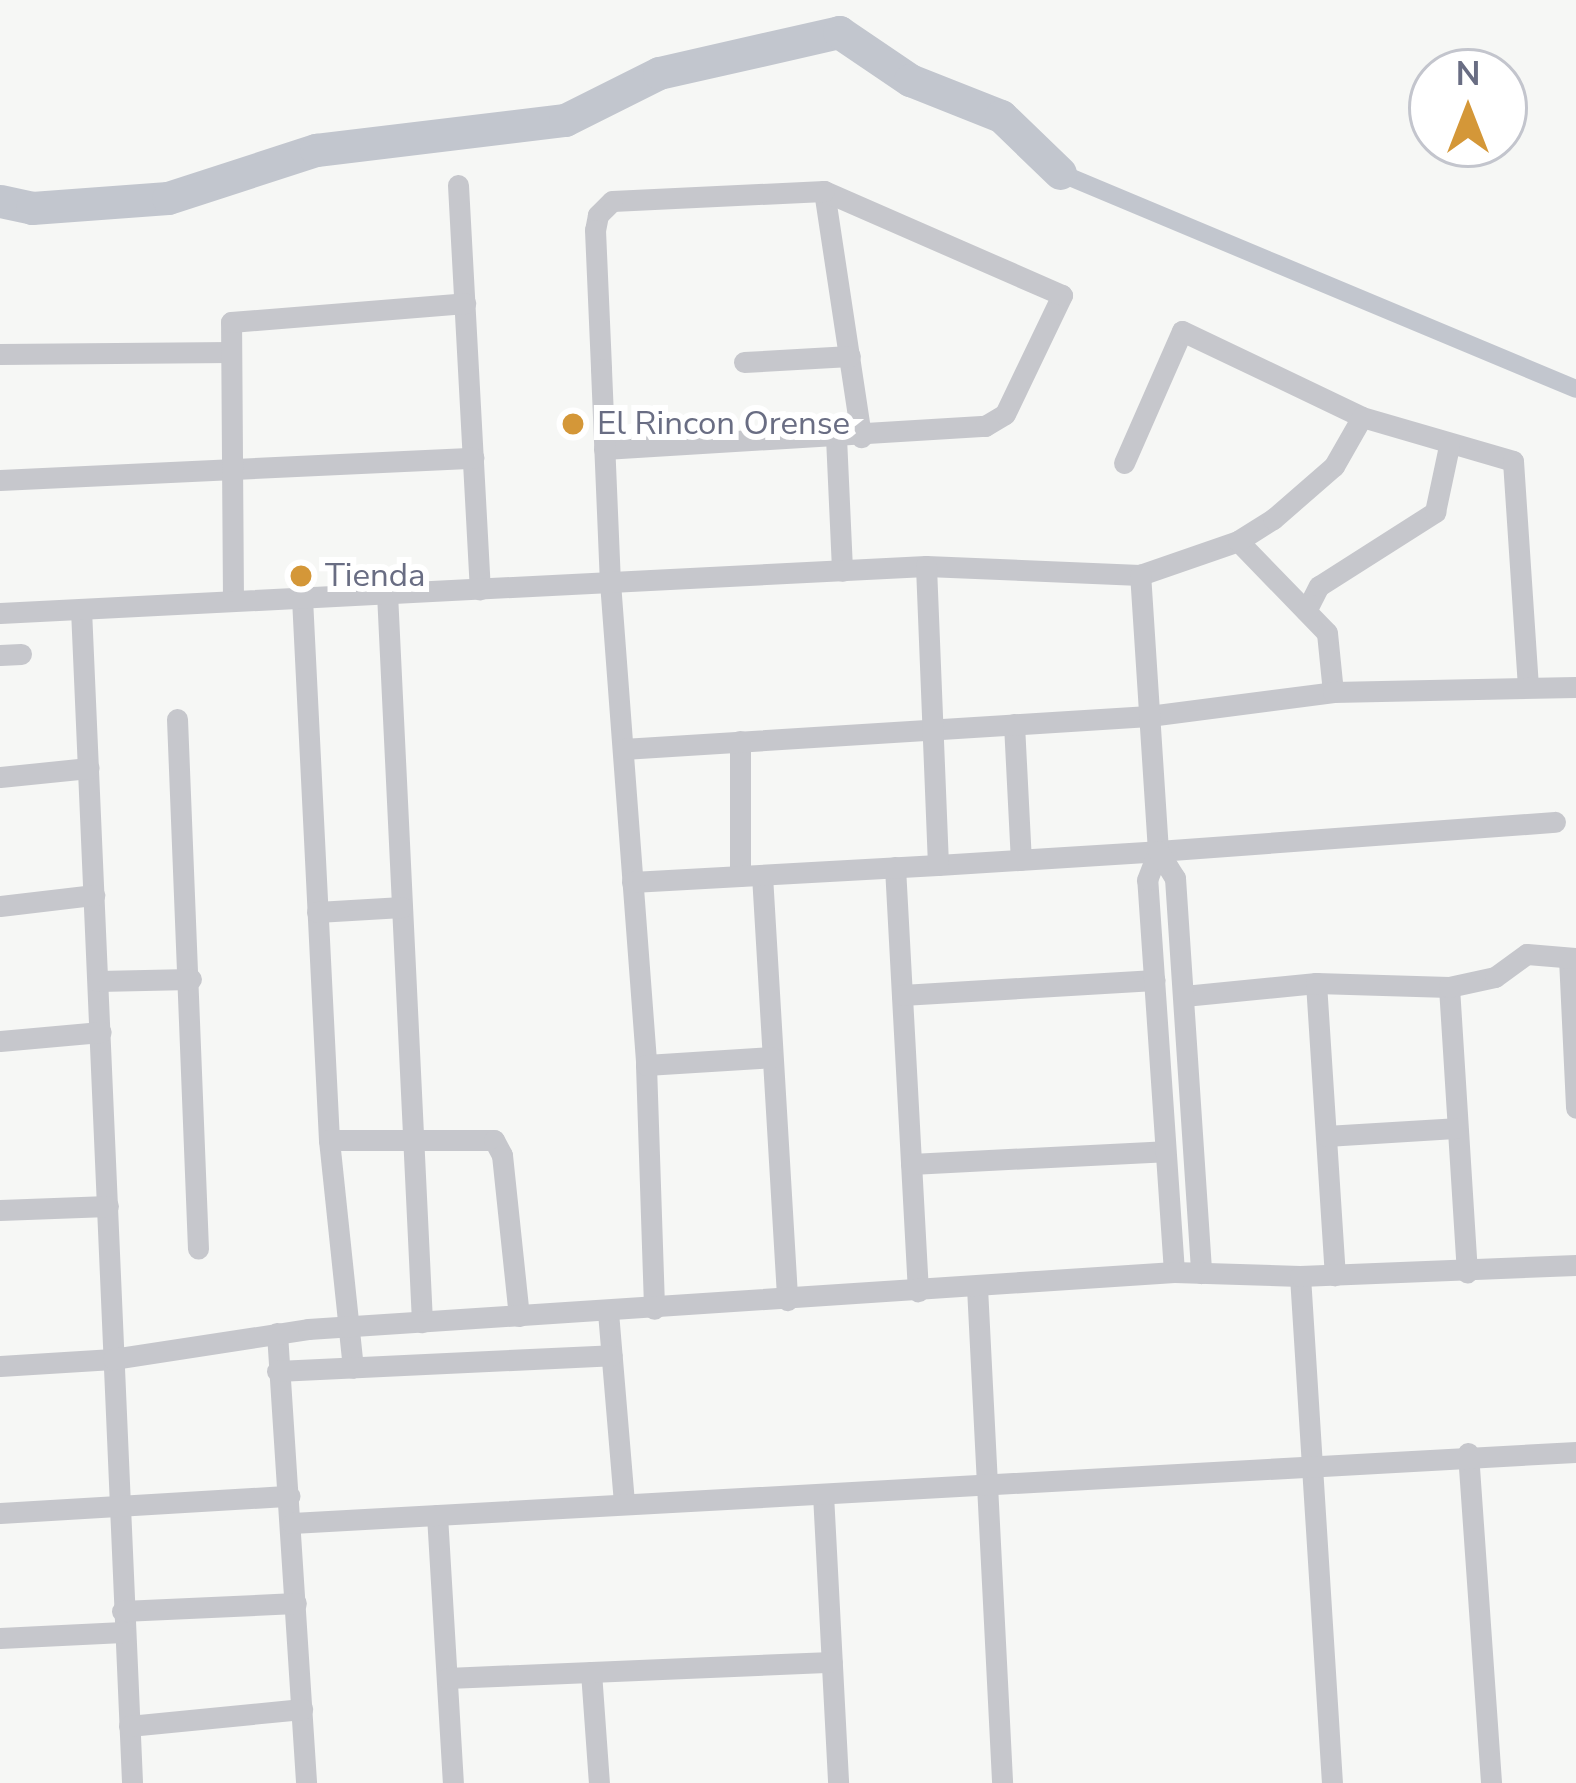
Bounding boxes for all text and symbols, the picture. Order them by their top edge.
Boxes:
north arrow [1408,48,1528,168]
text: N [1456,52,1480,97]
place label: El Rincon Orense [597,404,850,444]
marker: El Rincon Orense [560,411,586,437]
place label: Tienda [325,556,426,596]
marker: Tienda [288,563,314,589]

